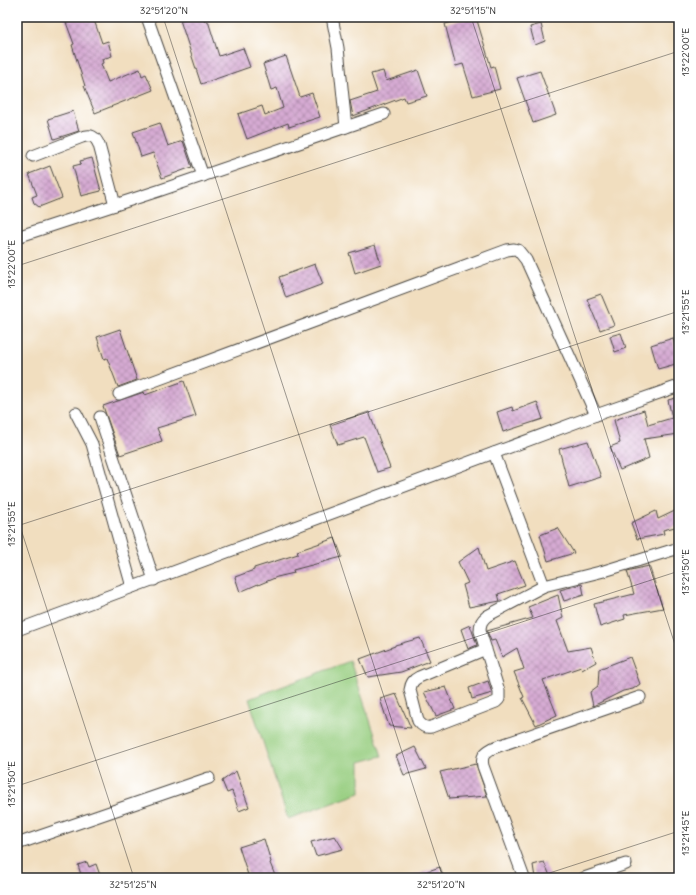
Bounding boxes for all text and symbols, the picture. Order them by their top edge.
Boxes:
text: 32°51'20"N [140,4,188,17]
text: 32°51'15"N [450,4,496,17]
text: 13°22'00"E [679,28,692,76]
text: 13°22'00"E [5,240,18,288]
text: 13°21'55"E [679,289,692,335]
text: 13°21'55"E [5,501,18,547]
text: 13°21'50"E [679,549,692,595]
text: 13°21'50"E [5,761,18,807]
text: 13°21'45"E [679,810,692,855]
text: 32°51'25"N [109,878,157,891]
text: 32°51'20"N [417,878,465,891]

